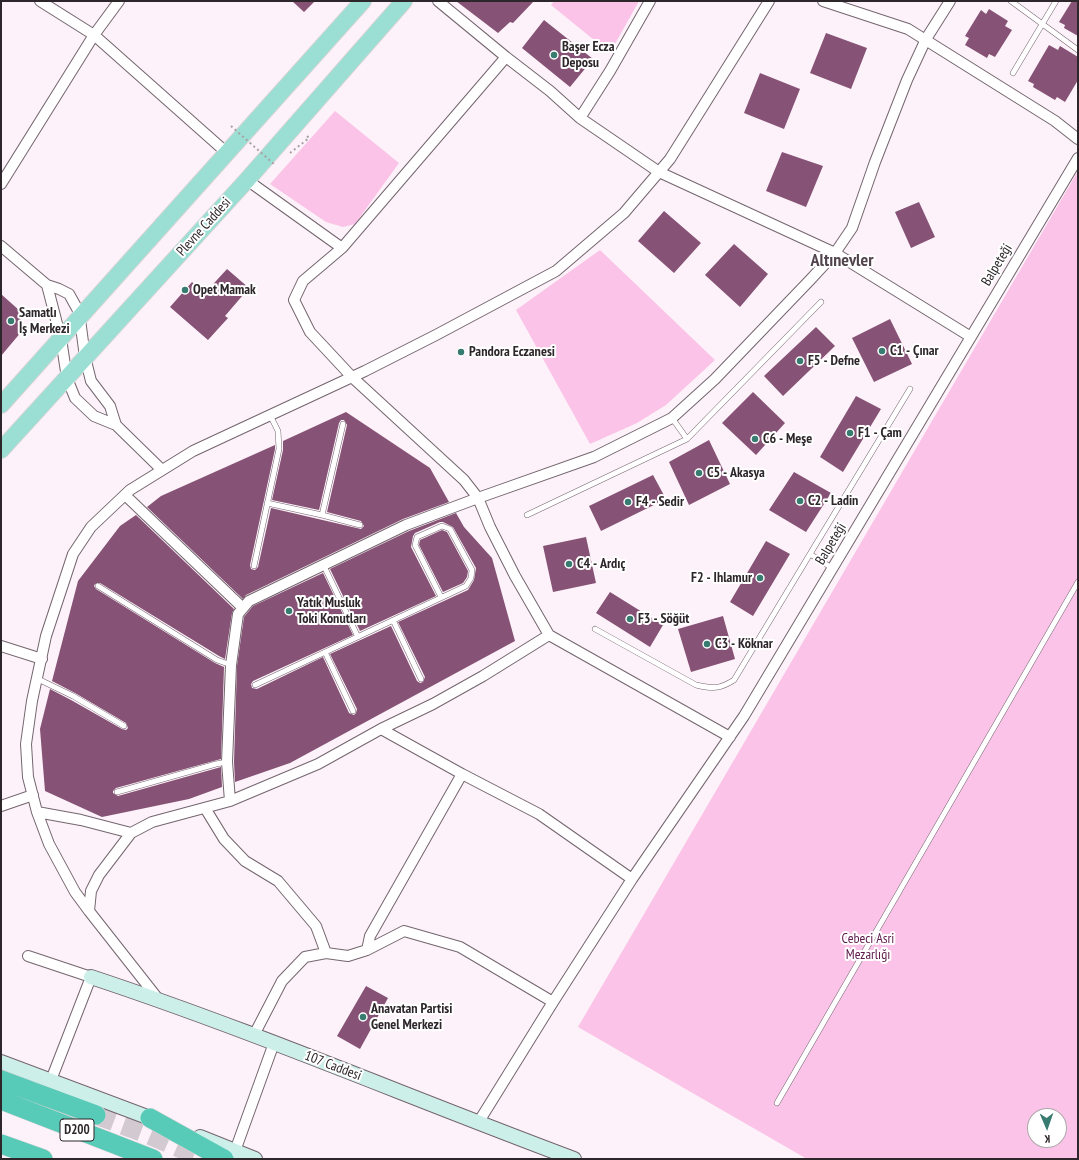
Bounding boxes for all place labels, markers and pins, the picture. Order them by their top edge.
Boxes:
place label: Başer Ecza Deposu [562,39,614,72]
marker: Başer Ecza Deposu [549,50,559,60]
place label: Opet Mamak [193,282,256,298]
marker: Opet Mamak [180,285,190,295]
place label: Samatlı İş Merkezi [19,305,70,338]
marker: Samatlı İş Merkezi [6,316,16,326]
place label: C1 - Çınar [890,343,939,359]
place label: Pandora Eczanesi [469,344,555,360]
marker: C1 - Çınar [877,346,887,356]
marker: Pandora Eczanesi [456,347,466,357]
place label: F5 - Defne [808,353,860,369]
marker: F5 - Defne [795,356,805,366]
place label: F1 - Çam [858,425,902,441]
marker: F1 - Çam [845,428,855,438]
place label: C6 - Meşe [763,431,812,447]
marker: C6 - Meşe [750,434,760,444]
place label: C5 - Akasya [707,465,765,481]
marker: C5 - Akasya [694,468,704,478]
place label: C2 - Ladin [808,493,858,509]
place label: F4 - Sedir [636,494,684,510]
marker: C2 - Ladin [795,496,805,506]
marker: F4 - Sedir [623,497,633,507]
place label: C4 - Ardıç [577,556,625,572]
marker: C4 - Ardıç [564,559,574,569]
place label: F2 - Ihlamur [691,570,752,586]
marker: F2 - Ihlamur [755,573,765,583]
place label: Yatık Musluk Toki Konutları [297,595,366,628]
marker: Yatık Musluk Toki Konutları [284,606,294,616]
place label: F3 - Söğüt [638,611,689,627]
marker: F3 - Söğüt [625,614,635,624]
place label: C3 - Köknar [715,636,773,652]
marker: C3 - Köknar [702,639,712,649]
place label: Anavatan Partisi Genel Merkezi [371,1001,452,1034]
marker: Anavatan Partisi Genel Merkezi [358,1012,368,1022]

